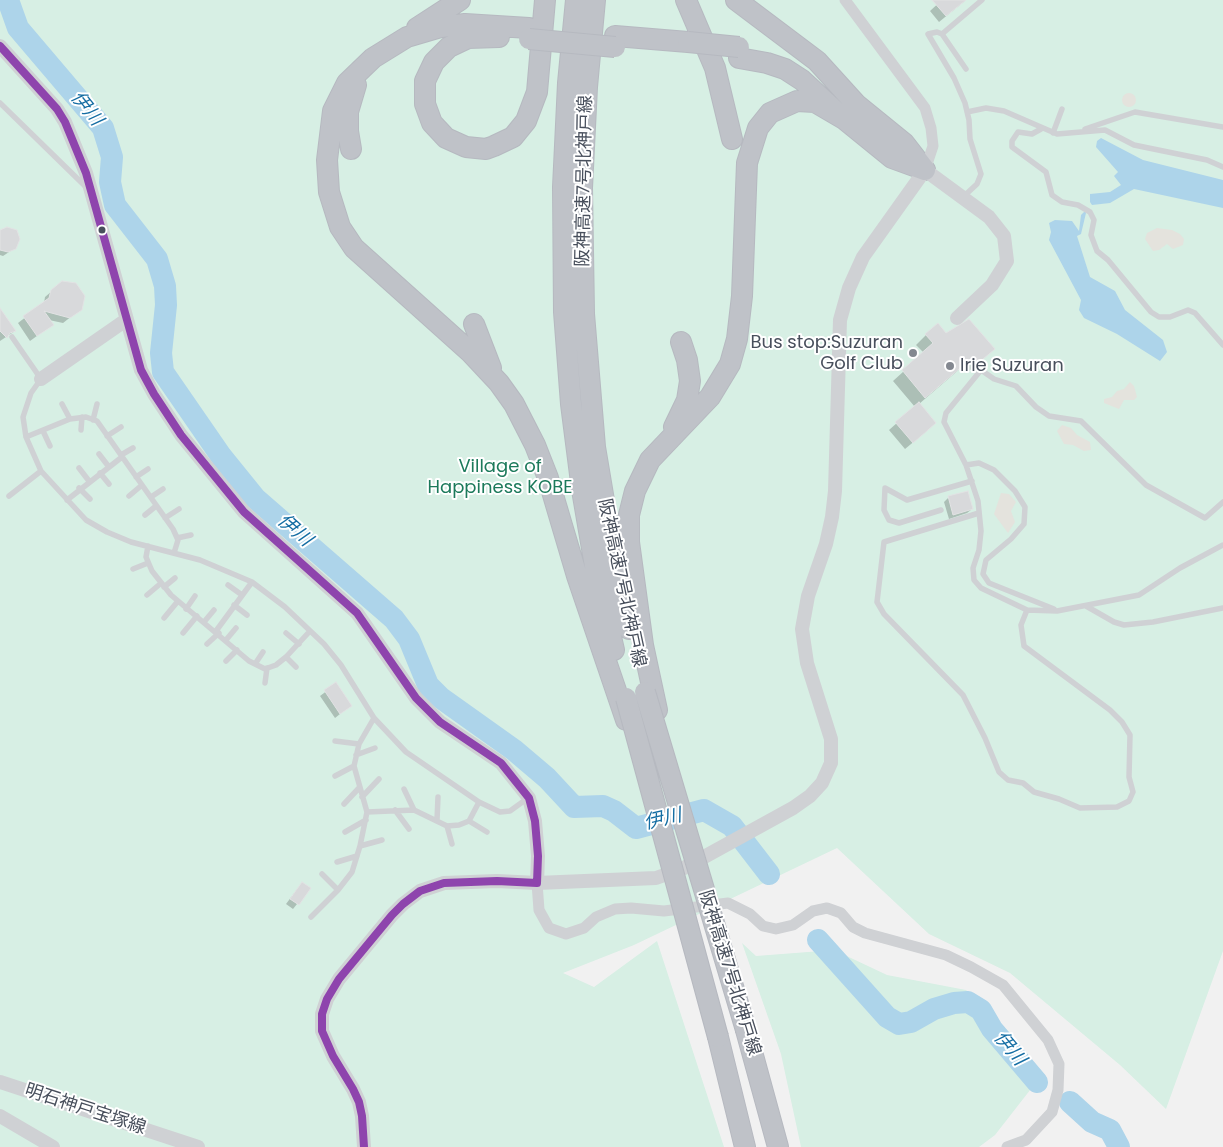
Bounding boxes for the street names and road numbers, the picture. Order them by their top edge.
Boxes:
street label: 阪神高速7号北神戸線 [573,95,597,267]
street label: 阪神高速7号北神戸線 [593,497,649,669]
street label: 阪神高速7号北神戸線 [694,888,764,1058]
street label: 明石神戸宝塚線 [22,1080,148,1140]

